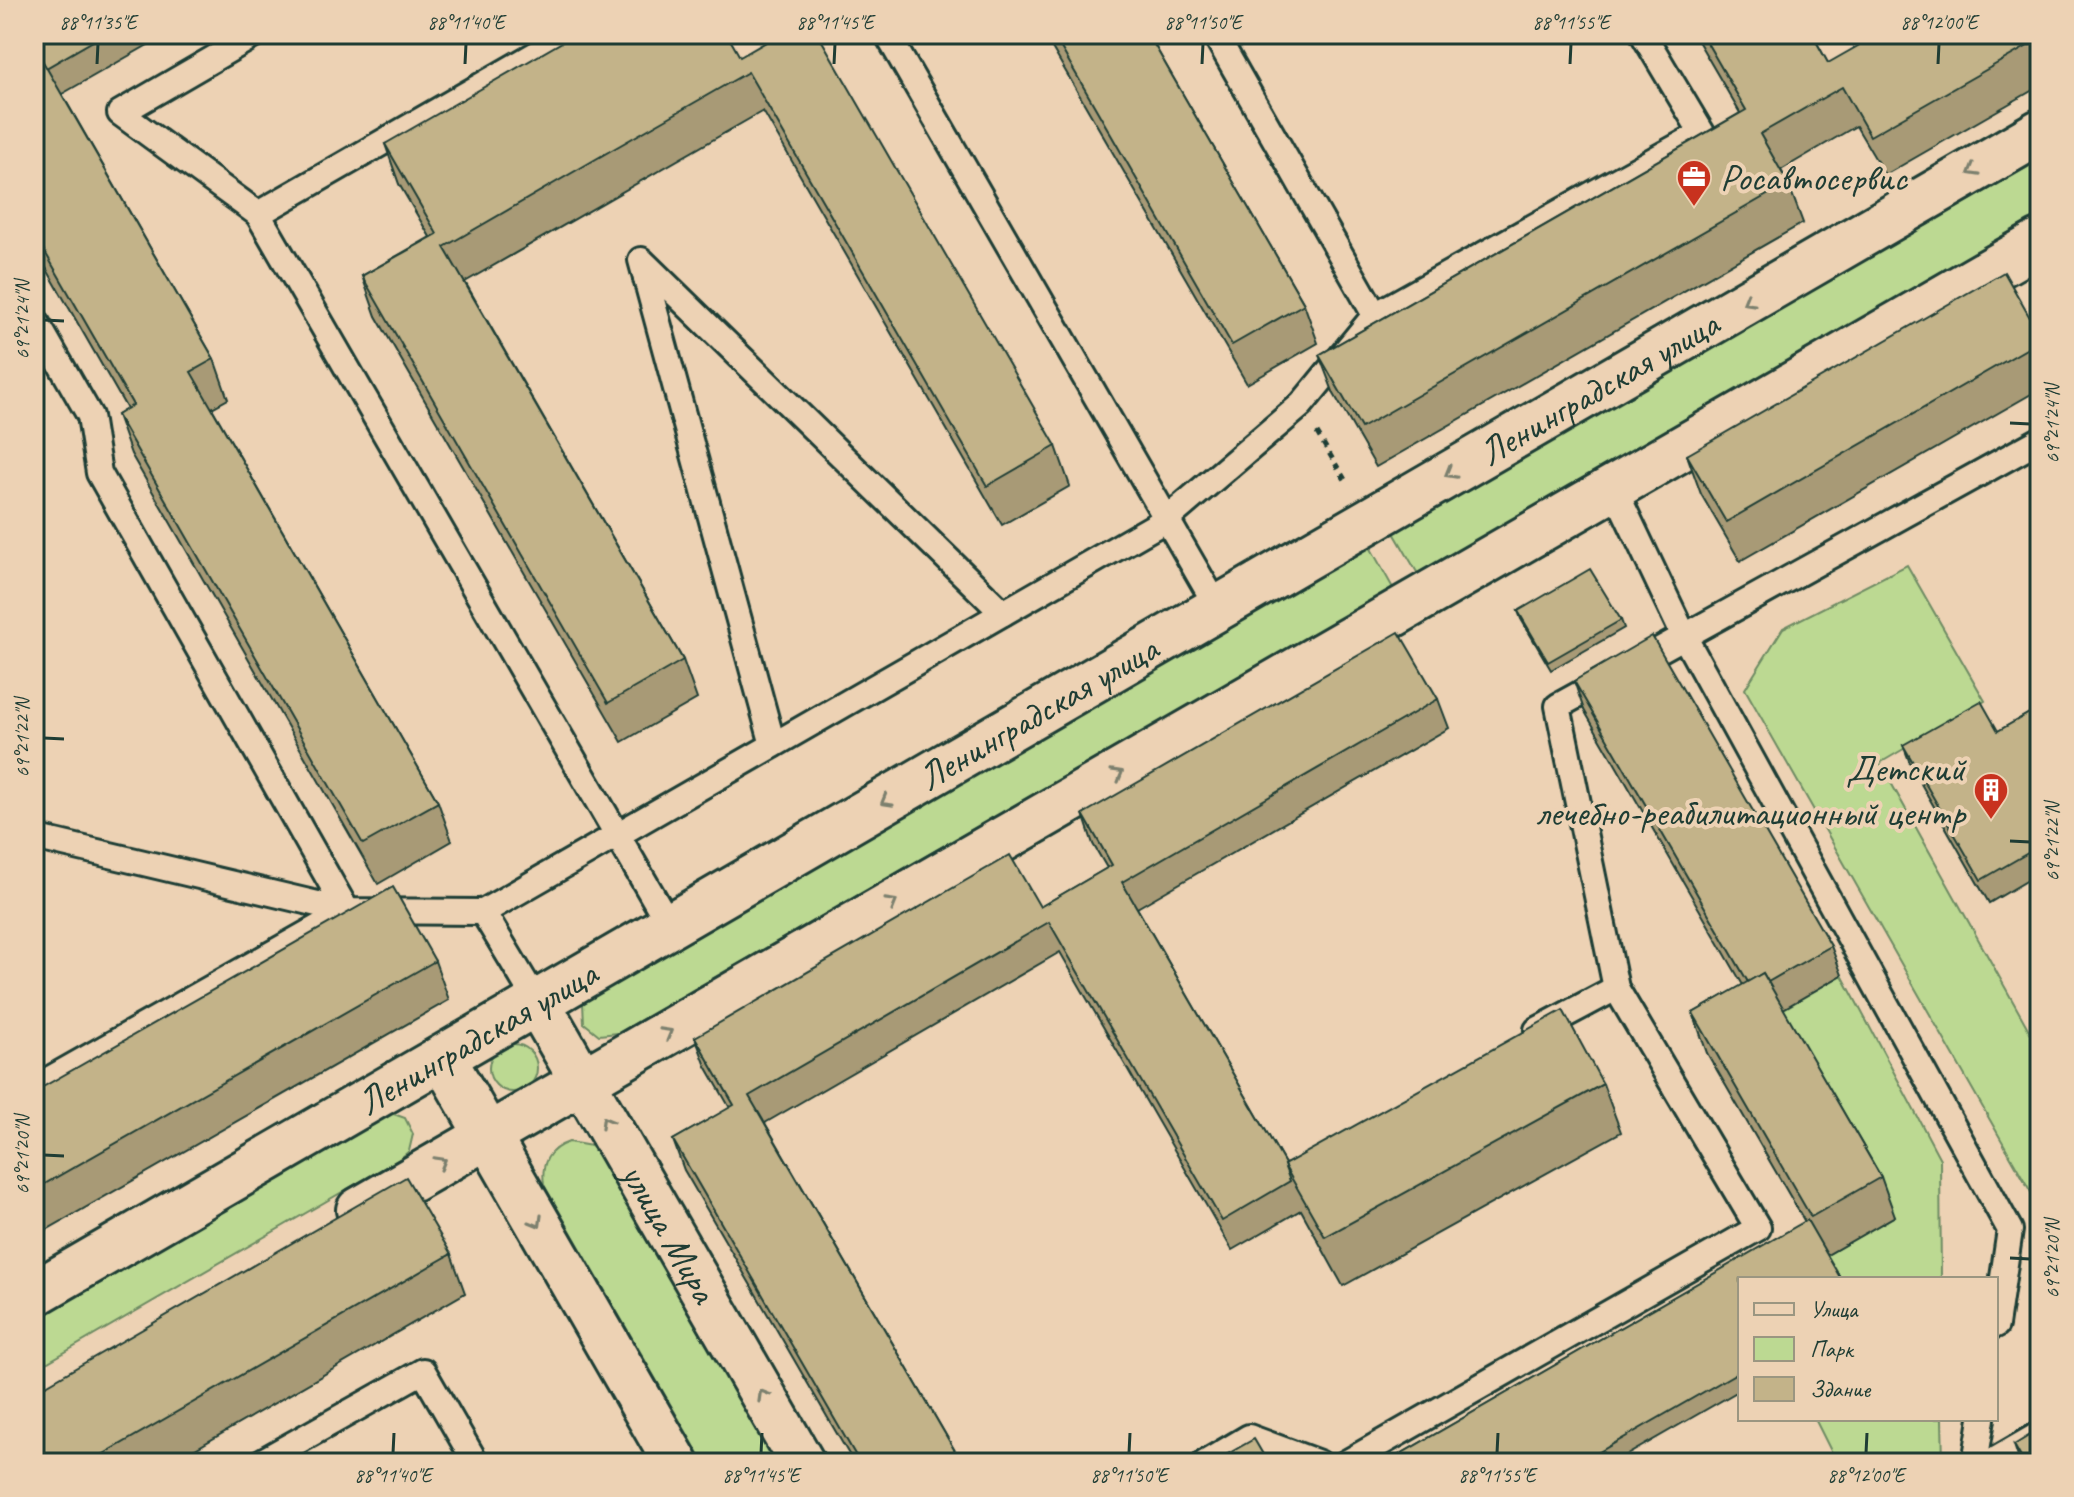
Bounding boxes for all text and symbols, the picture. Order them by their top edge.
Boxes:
text: 88°11'35"E [59,10,139,35]
text: 88°11'40"E [427,10,507,35]
text: 88°11'45"E [796,10,876,35]
text: 88°11'50"E [1164,10,1244,35]
text: 88°11'55"E [1532,10,1612,35]
text: 88°12'00"E [1900,10,1980,35]
place label: Росавтосервис [1720,154,1909,201]
office icon: Росавтосервис [1675,158,1713,208]
one-way arrow [1967,161,1981,177]
text: 69°21'24"N [10,278,35,359]
one-way arrow [1742,291,1756,307]
street label: Ленинградская улица [1471,299,1729,476]
text: 69°21'24"N [2040,382,2065,463]
one-way arrow [1444,463,1459,479]
street label: Ленинградская улица [910,624,1169,801]
text: 69°21'22"N [10,696,35,777]
place label: Детский лечебно-реабилитационный центр [1536,745,1967,836]
one-way arrow [1109,768,1123,784]
building icon: Детский лечебно-реабилитационный центр [1972,771,2010,821]
one-way arrow [880,791,895,807]
text: 69°21'22"N [2040,800,2065,881]
one-way arrow [883,897,898,913]
street label: Ленинградская улица [349,949,608,1126]
one-way arrow [658,1027,673,1043]
text: 69°21'20"N [10,1113,35,1194]
one-way arrow [600,1116,616,1130]
street label: улица Мира [610,1153,729,1313]
one-way arrow [433,1156,447,1172]
one-way arrow [527,1213,543,1228]
text: 69°21'20"N [2040,1217,2065,1298]
legend [1738,1277,1998,1421]
text: Улица [1810,1294,1859,1324]
text: Парк [1810,1334,1855,1364]
text: Здание [1810,1374,1872,1404]
one-way arrow [757,1390,773,1404]
text: 88°11'40"E [354,1463,434,1488]
text: 88°11'45"E [722,1463,802,1488]
text: 88°11'50"E [1090,1463,1170,1488]
text: 88°11'55"E [1458,1463,1538,1488]
text: 88°12'00"E [1827,1463,1907,1488]

